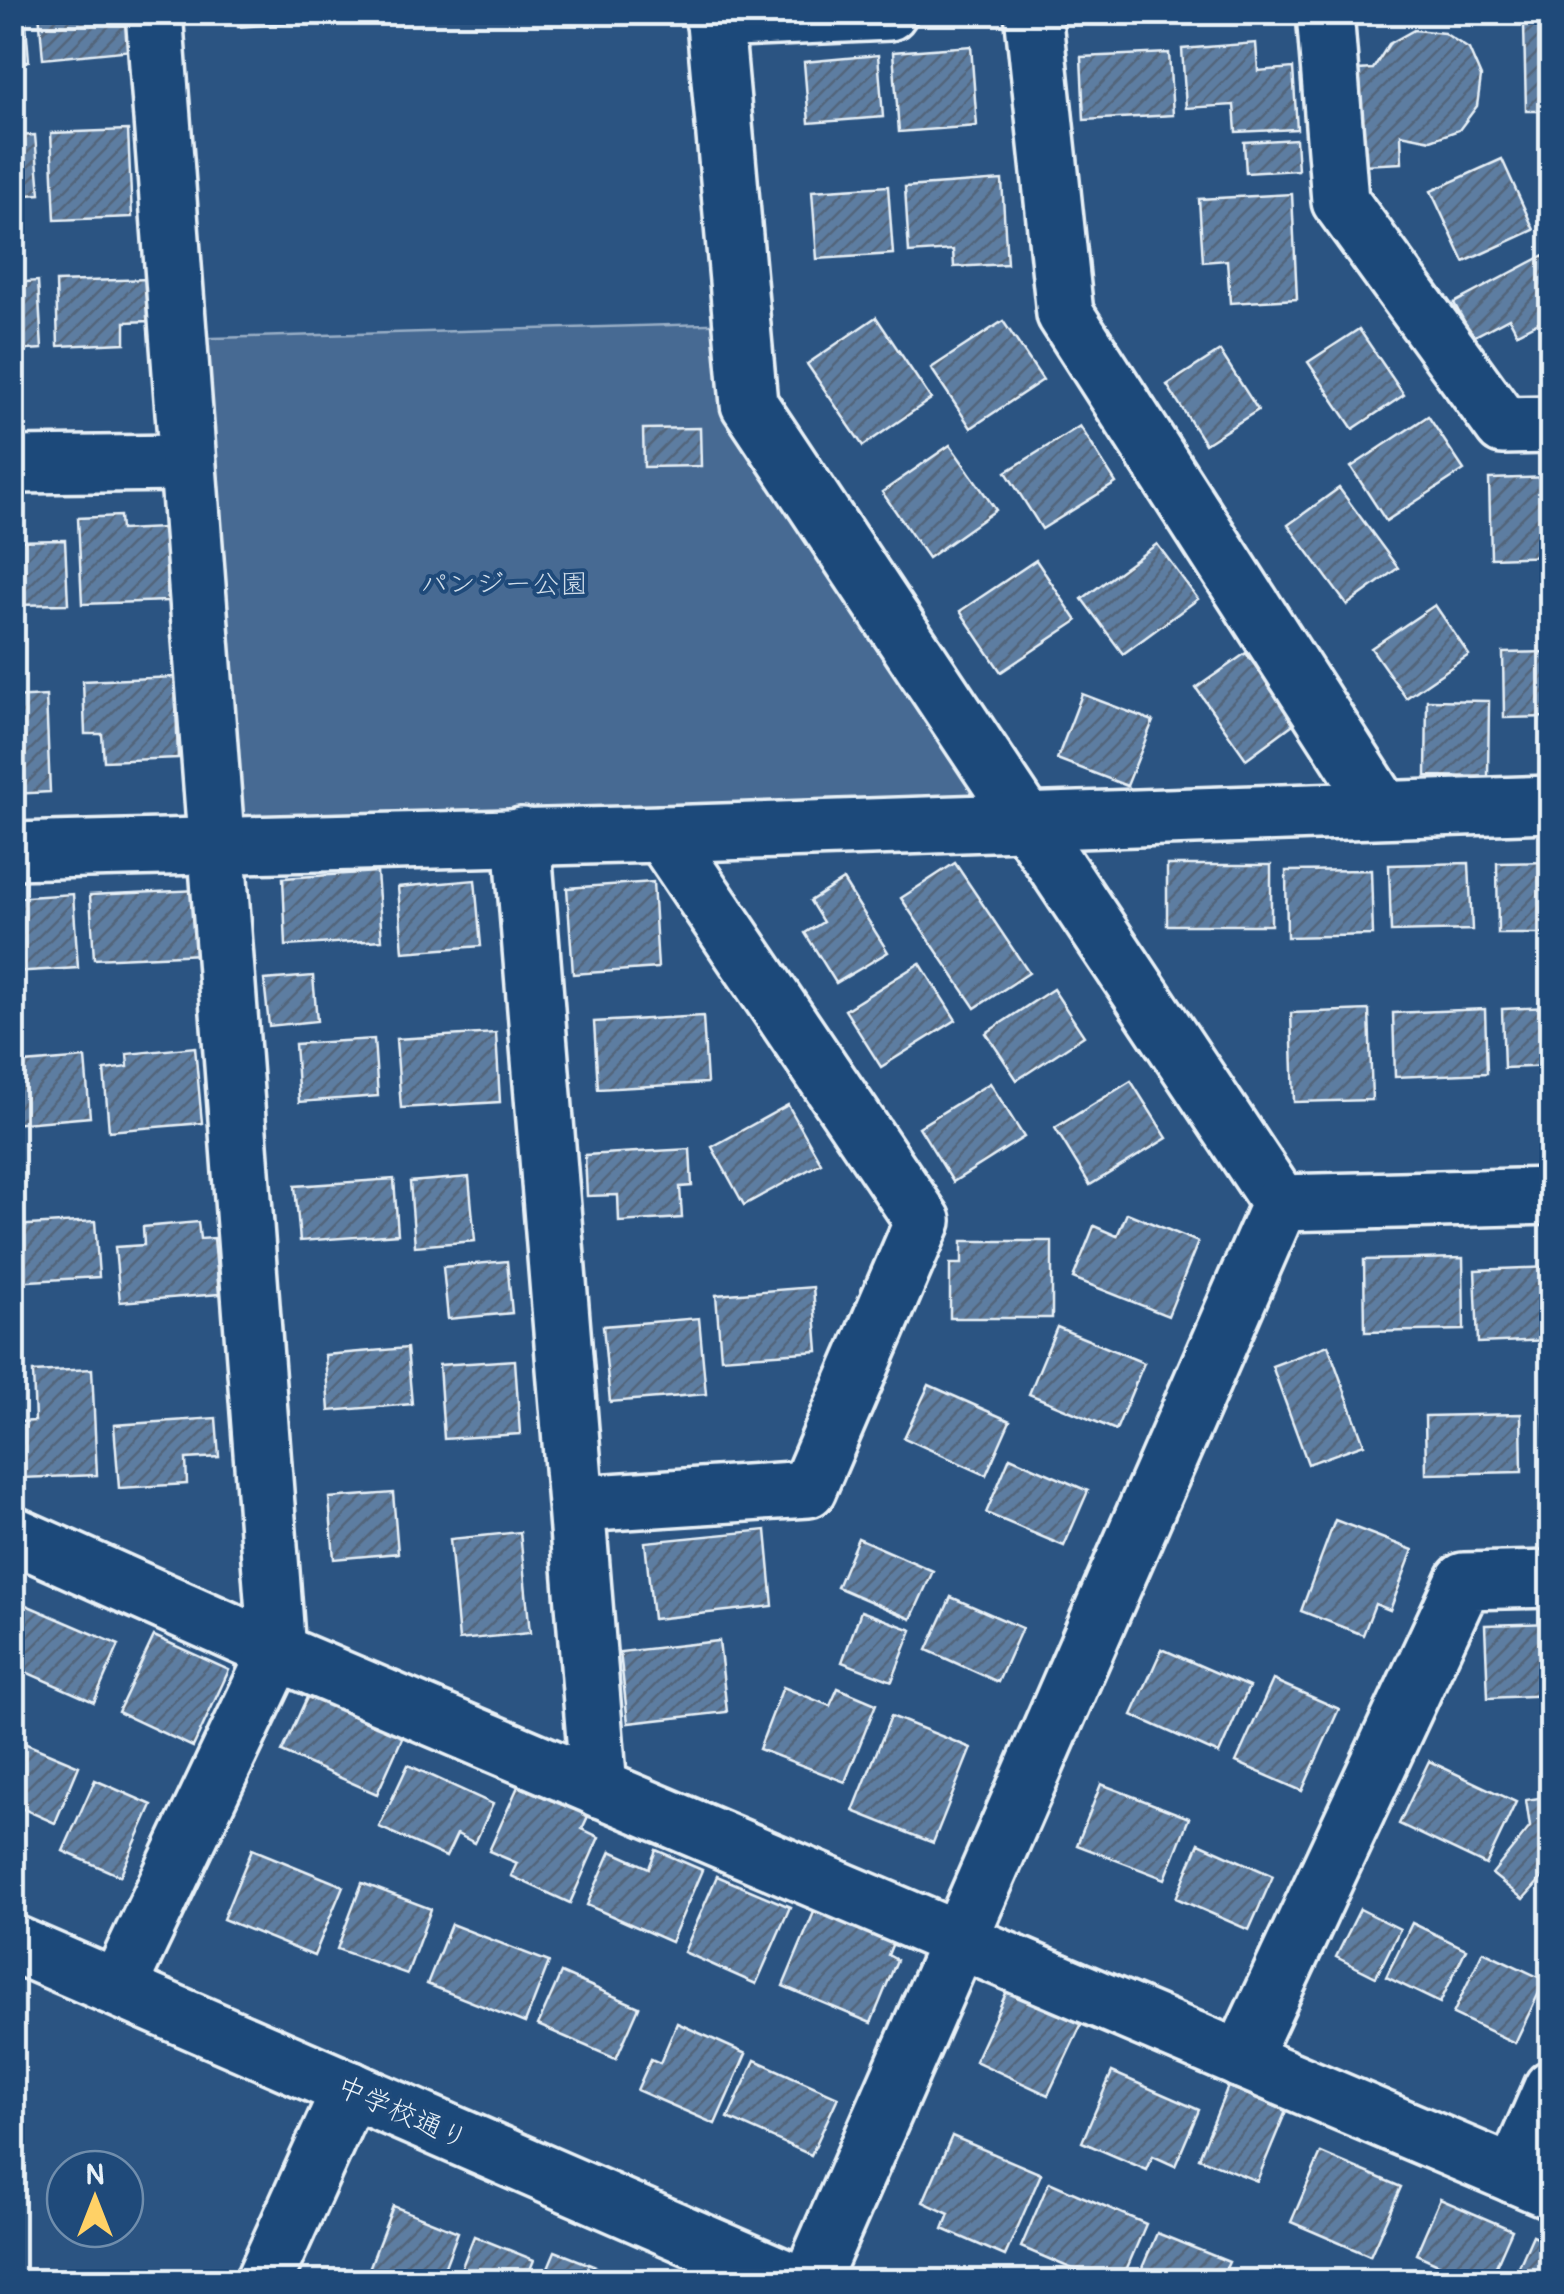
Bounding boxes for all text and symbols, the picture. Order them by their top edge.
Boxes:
park label: パンジー公園 [420,567,588,602]
street label: 中学校通り [331,2069,473,2158]
north arrow [45,2149,145,2249]
text: N [86,2158,104,2193]

